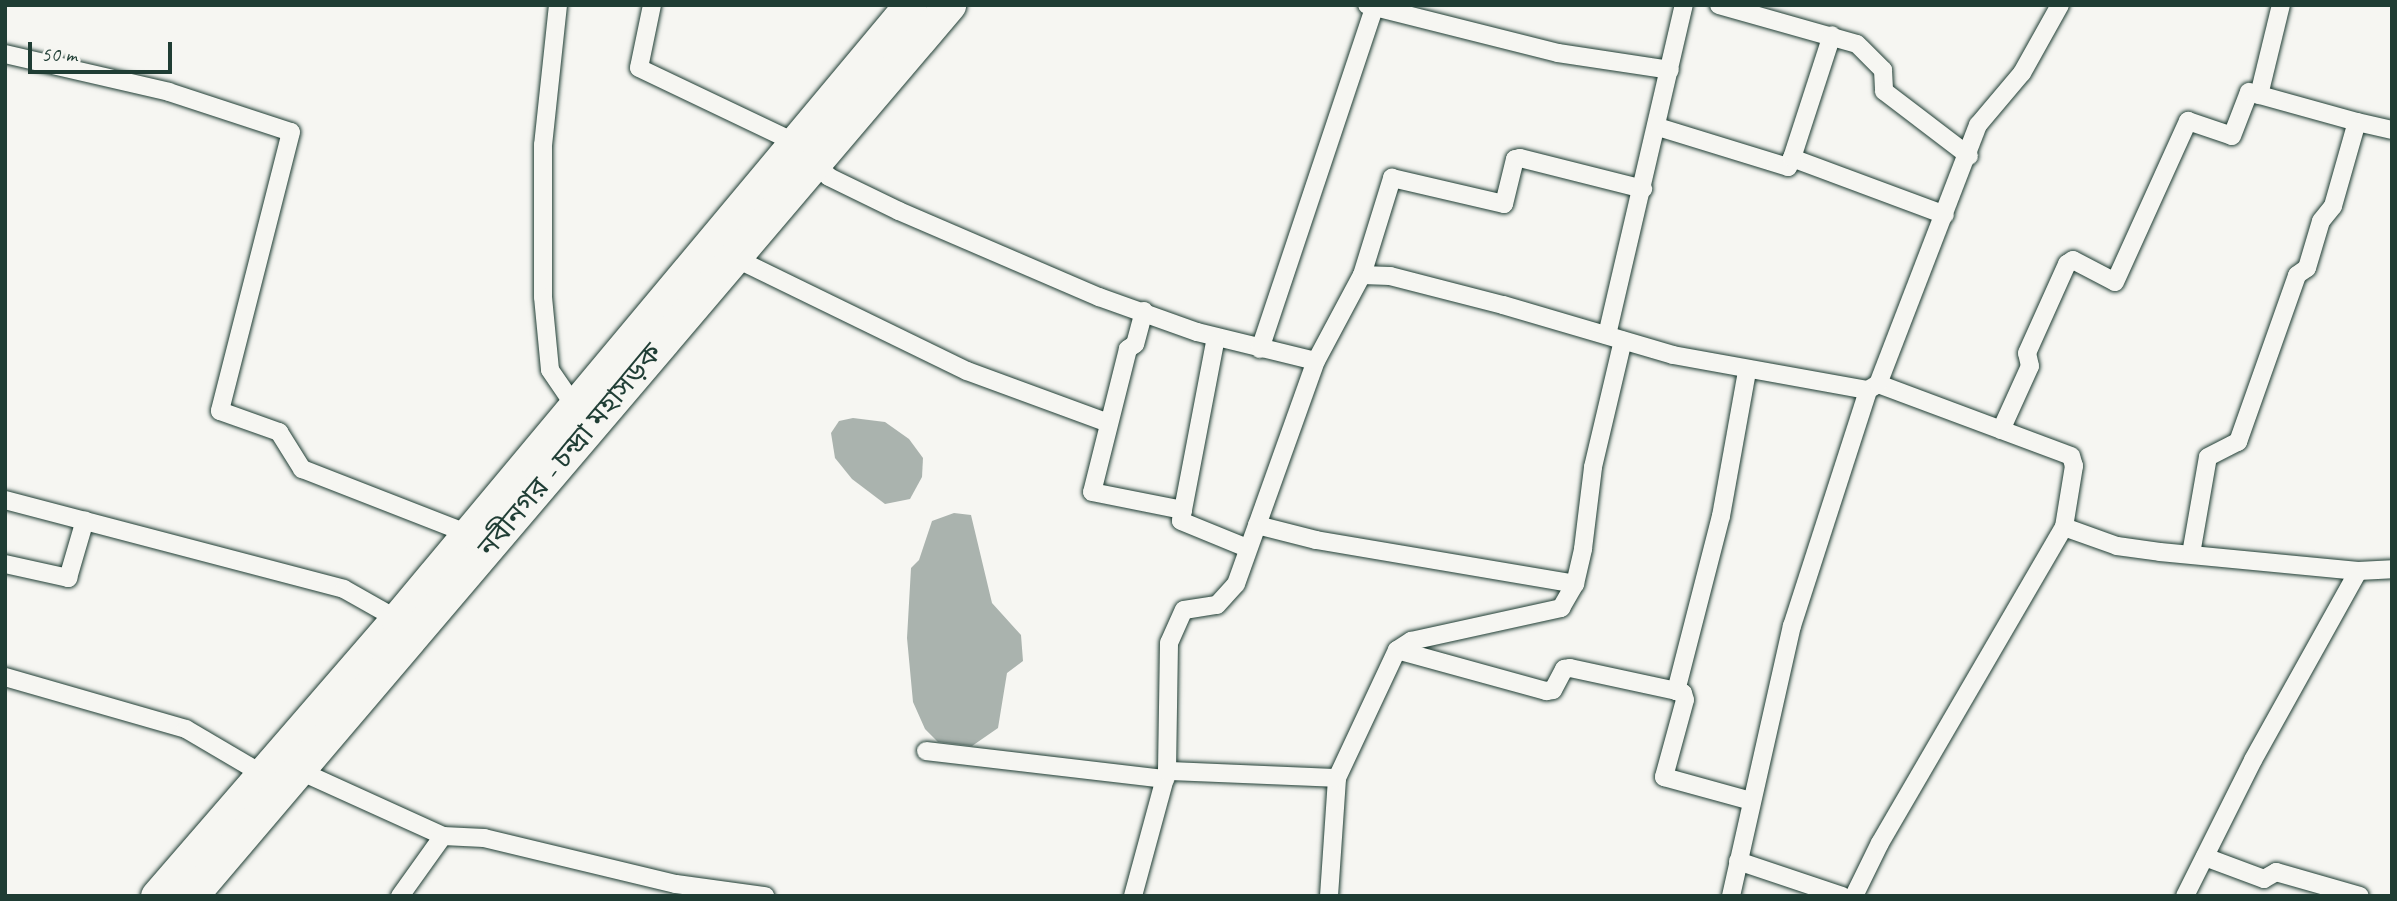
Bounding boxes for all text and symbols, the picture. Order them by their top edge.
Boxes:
scale bar [32,28,175,72]
text: 50 m [41,41,77,67]
street label: নবীনগর - চন্দ্রা মহাসড়ক [471,336,669,564]

